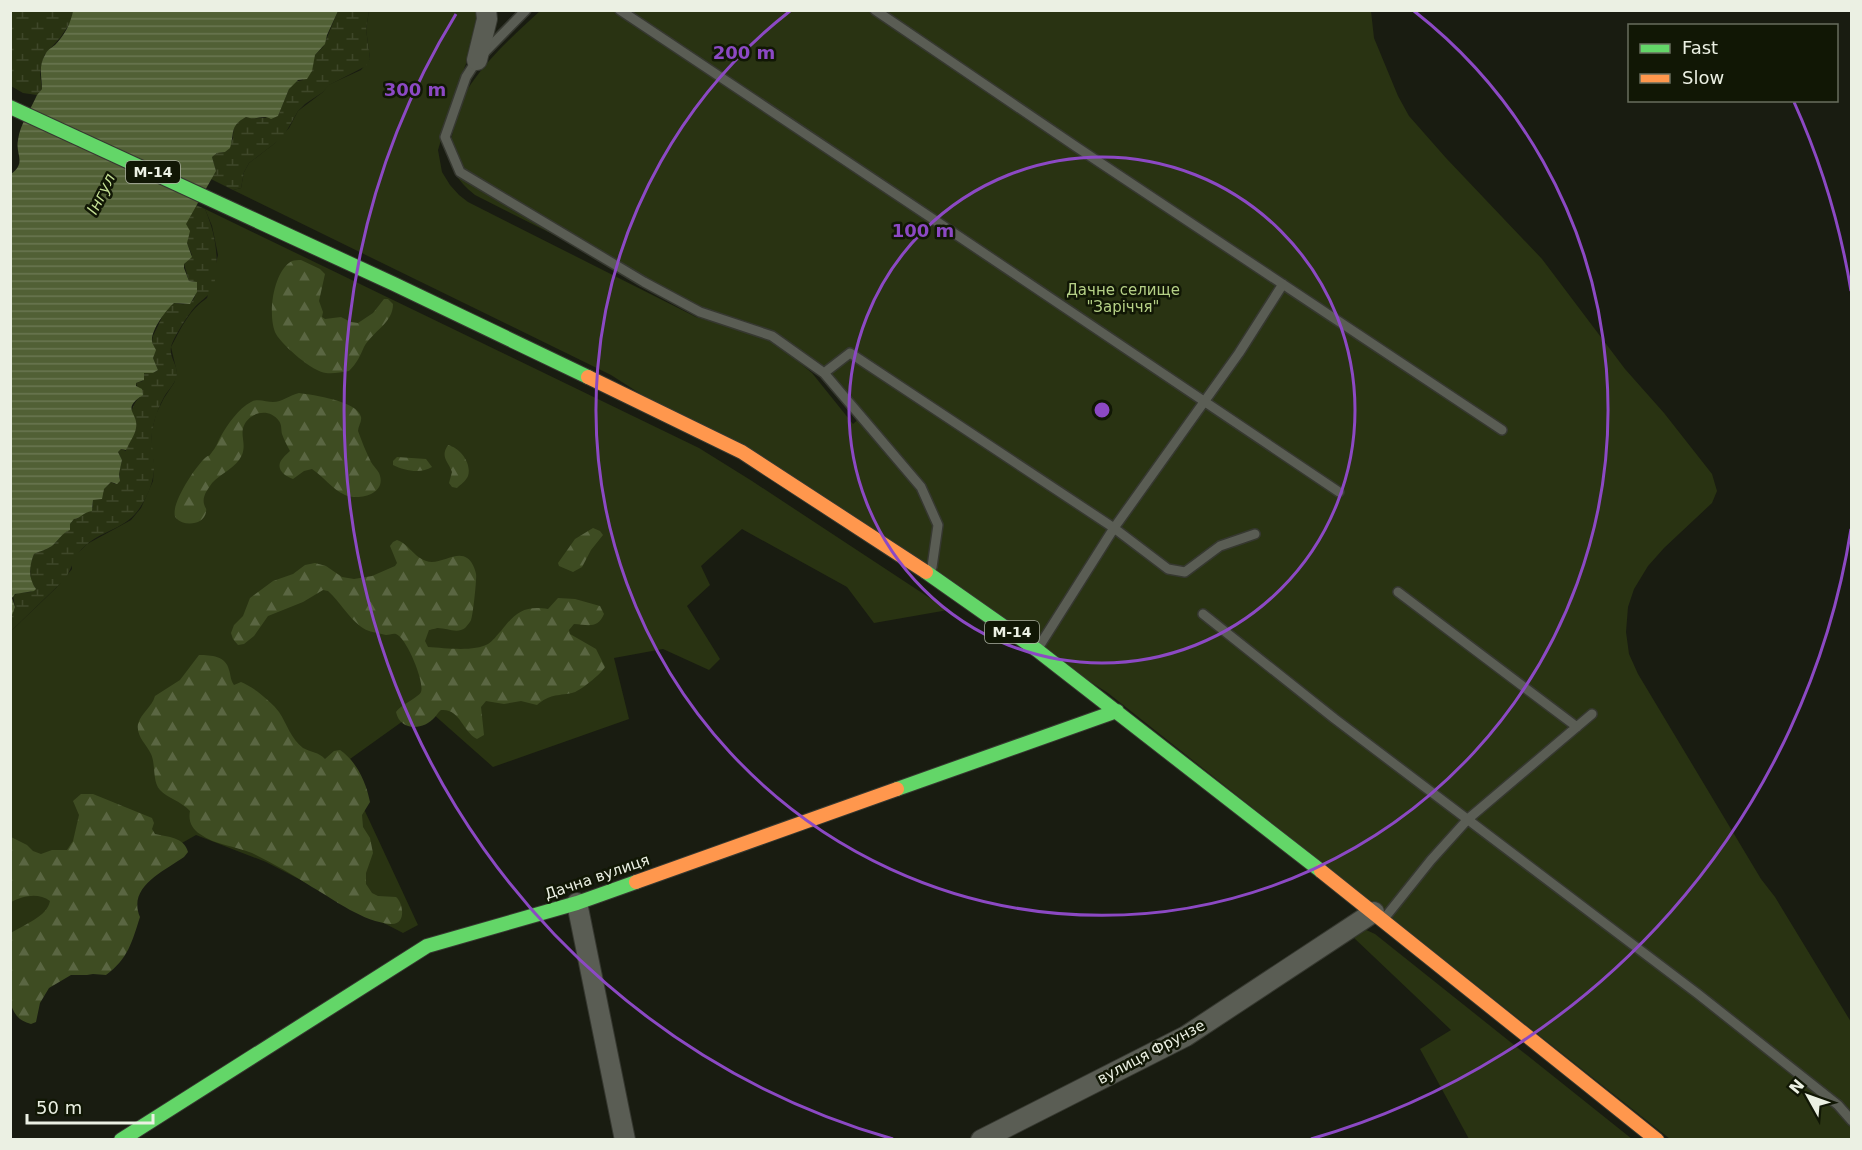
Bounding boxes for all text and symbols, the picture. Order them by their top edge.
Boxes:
legend [1628,24,1838,102]
text: Fast [1682,37,1718,58]
text: 200 m [713,42,775,63]
text: Slow [1682,67,1724,88]
text: 300 m [384,79,446,100]
road number: М-14 [126,161,180,183]
water label: Інгул [83,170,119,218]
text: 100 m [892,220,954,241]
park label: Дачне селище "Заріччя" [1066,281,1180,316]
centre of rings [1092,400,1112,420]
road number: М-14 [985,621,1039,643]
street label: Дачна вулиця [542,851,652,903]
street label: вулиця Фрунзе [1094,1016,1208,1088]
north arrow [1778,1066,1838,1126]
text: N [1785,1075,1808,1098]
scale bar [27,1087,153,1125]
text: 50 m [36,1097,82,1118]

